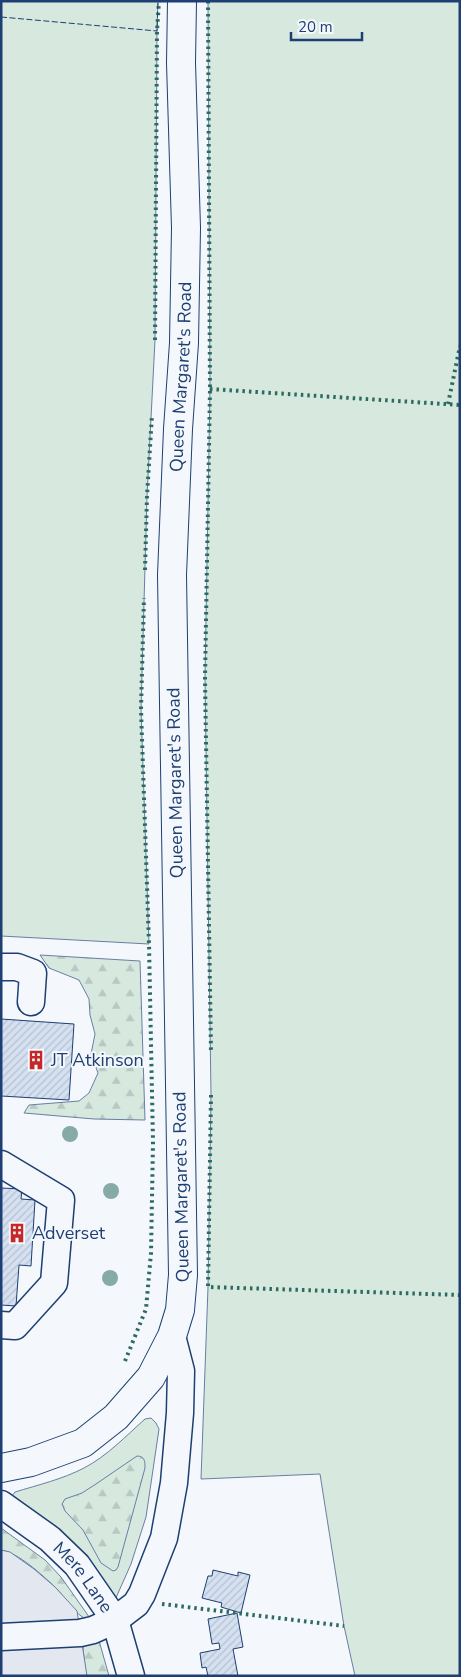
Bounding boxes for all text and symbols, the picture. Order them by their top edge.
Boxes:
scale bar [291,10,362,42]
text: 20 m [298,17,333,37]
street label: Queen Margaret's Road [164,281,197,473]
street label: Queen Margaret's Road [161,688,189,878]
place label: JT Atkinson [50,1048,144,1072]
building icon: JT Atkinson [25,1049,47,1071]
street label: Queen Margaret's Road [167,1092,195,1282]
place label: Adverset [32,1221,106,1245]
building icon: Adverset [6,1222,28,1244]
street label: Mere Lane [48,1536,118,1618]

